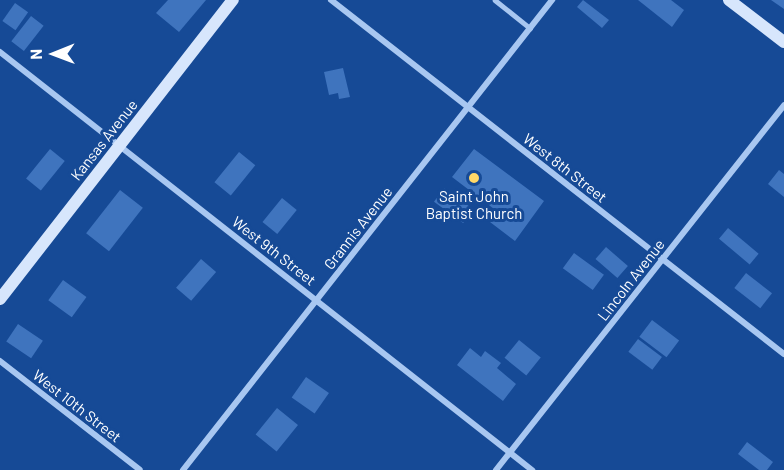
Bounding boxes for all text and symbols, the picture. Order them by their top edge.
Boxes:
north arrow [24,24,84,84]
text: N [26,49,45,60]
street label: Kansas Avenue [67,96,141,184]
street label: West 8th Street [520,130,610,206]
marker: Saint John Baptist Church [467,171,481,185]
street label: Grannis Avenue [320,183,396,273]
place label: Saint John Baptist Church [426,187,522,222]
street label: West 9th Street [229,213,319,289]
street label: Lincoln Avenue [594,236,668,324]
street label: West 10th Street [29,366,125,446]

